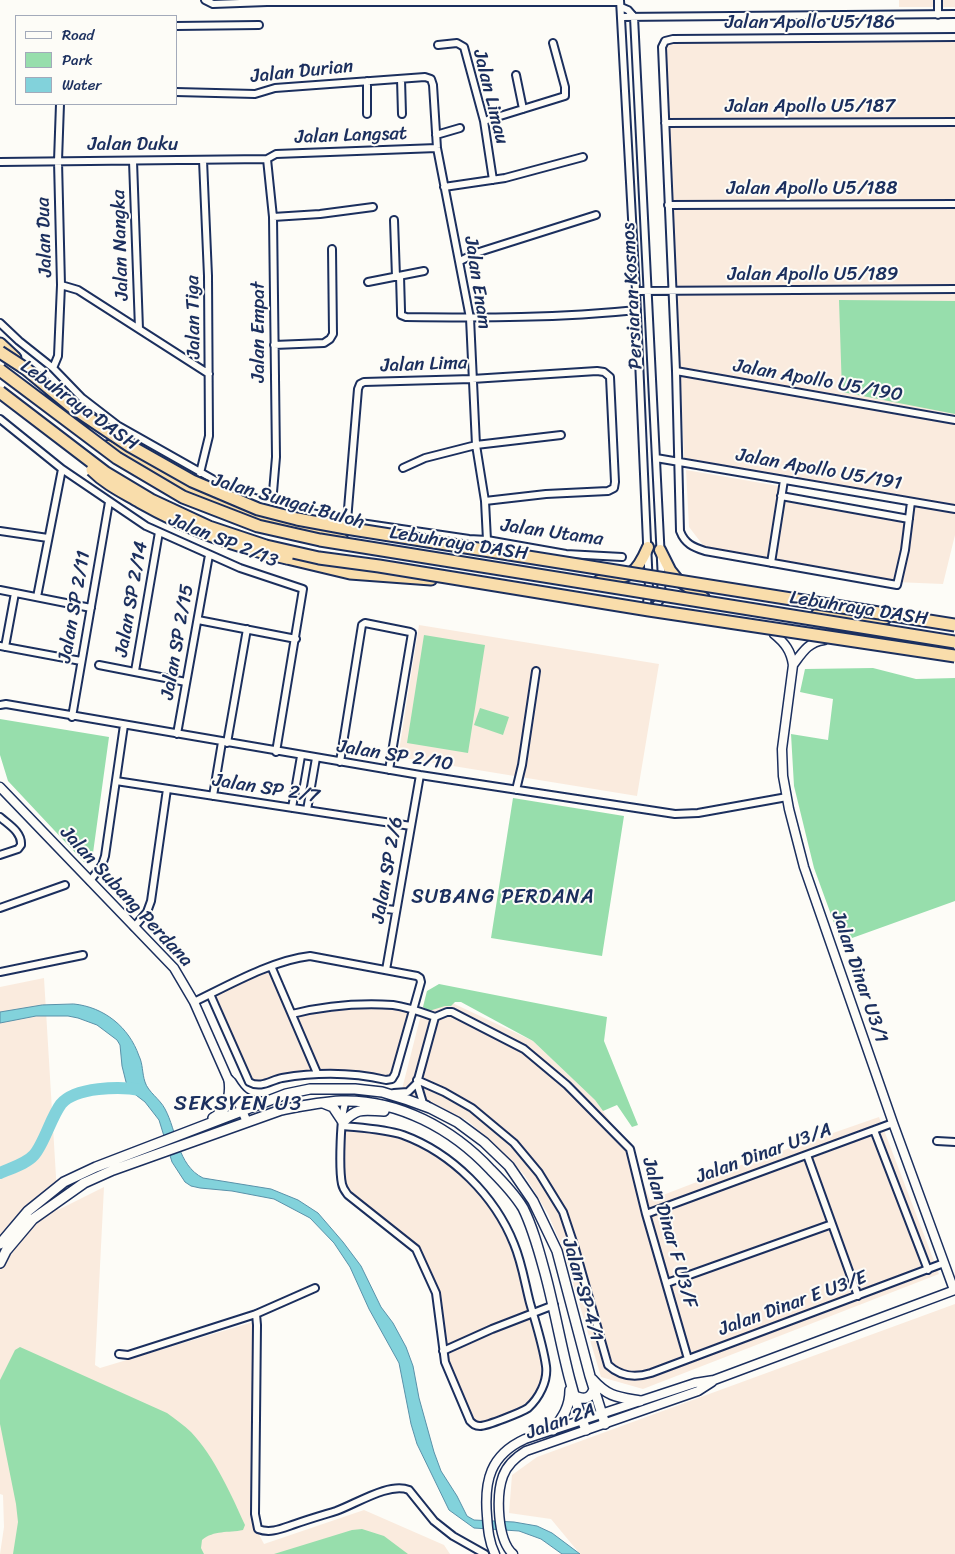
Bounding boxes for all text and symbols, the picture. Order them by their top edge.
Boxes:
street label: Jalan Apollo U5/186 [725,12,895,34]
legend [15,15,178,105]
text: Road [62,22,94,48]
text: Park [62,47,93,73]
street label: Jalan Limau [467,47,513,147]
street label: Jalan Durian [250,55,354,89]
text: Water [62,72,102,98]
street label: Jalan Apollo U5/187 [725,96,895,118]
street label: Jalan Langsat [294,123,408,149]
street label: Jalan Duku [88,134,178,156]
street label: Jalan Apollo U5/188 [727,178,897,200]
street label: Jalan Nangka [108,189,134,301]
street label: Jalan Dua [32,197,58,277]
street label: Persiaran Kosmos [618,222,648,370]
street label: Jalan Enam [458,235,496,331]
street label: Jalan Apollo U5/189 [727,264,899,286]
street label: Jalan Tiga [182,275,206,359]
street label: Jalan Empat [248,282,270,382]
street label: Jalan Lima [380,352,468,378]
street label: Jalan Apollo U5/190 [732,355,904,407]
street label: Lebuhraya DASH [16,356,142,456]
street label: Jalan Apollo U5/191 [734,444,904,496]
street label: Jalan Sungai Buloh [209,469,367,535]
street label: Jalan SP 2/13 [165,509,281,573]
street label: Jalan Utama [499,515,605,551]
street label: Lebuhraya DASH [388,522,530,566]
street label: Jalan SP 2/14 [111,539,153,659]
street label: Jalan SP 2/11 [54,549,96,665]
street label: Jalan SP 2/15 [157,583,199,701]
street label: Lebuhraya DASH [788,587,930,631]
street label: Jalan SP 2/10 [335,736,455,776]
street label: Jalan SP 2/7 [211,769,321,809]
street label: Jalan SP 2/6 [367,815,409,925]
street label: Jalan Subang Perdana [55,822,197,972]
district label: SUBANG PERDANA [409,886,597,910]
street label: Jalan Dinar U3/1 [826,908,892,1046]
district label: SEKSYEN U3 [173,1092,303,1118]
street label: Jalan Dinar U3/A [693,1119,835,1189]
street label: Jalan Dinar F U3/F [637,1155,701,1311]
street label: Jalan SP 4/1 [556,1236,608,1344]
street label: Jalan Dinar E U3/E [716,1267,870,1341]
street label: Jalan 2A [523,1399,599,1445]

